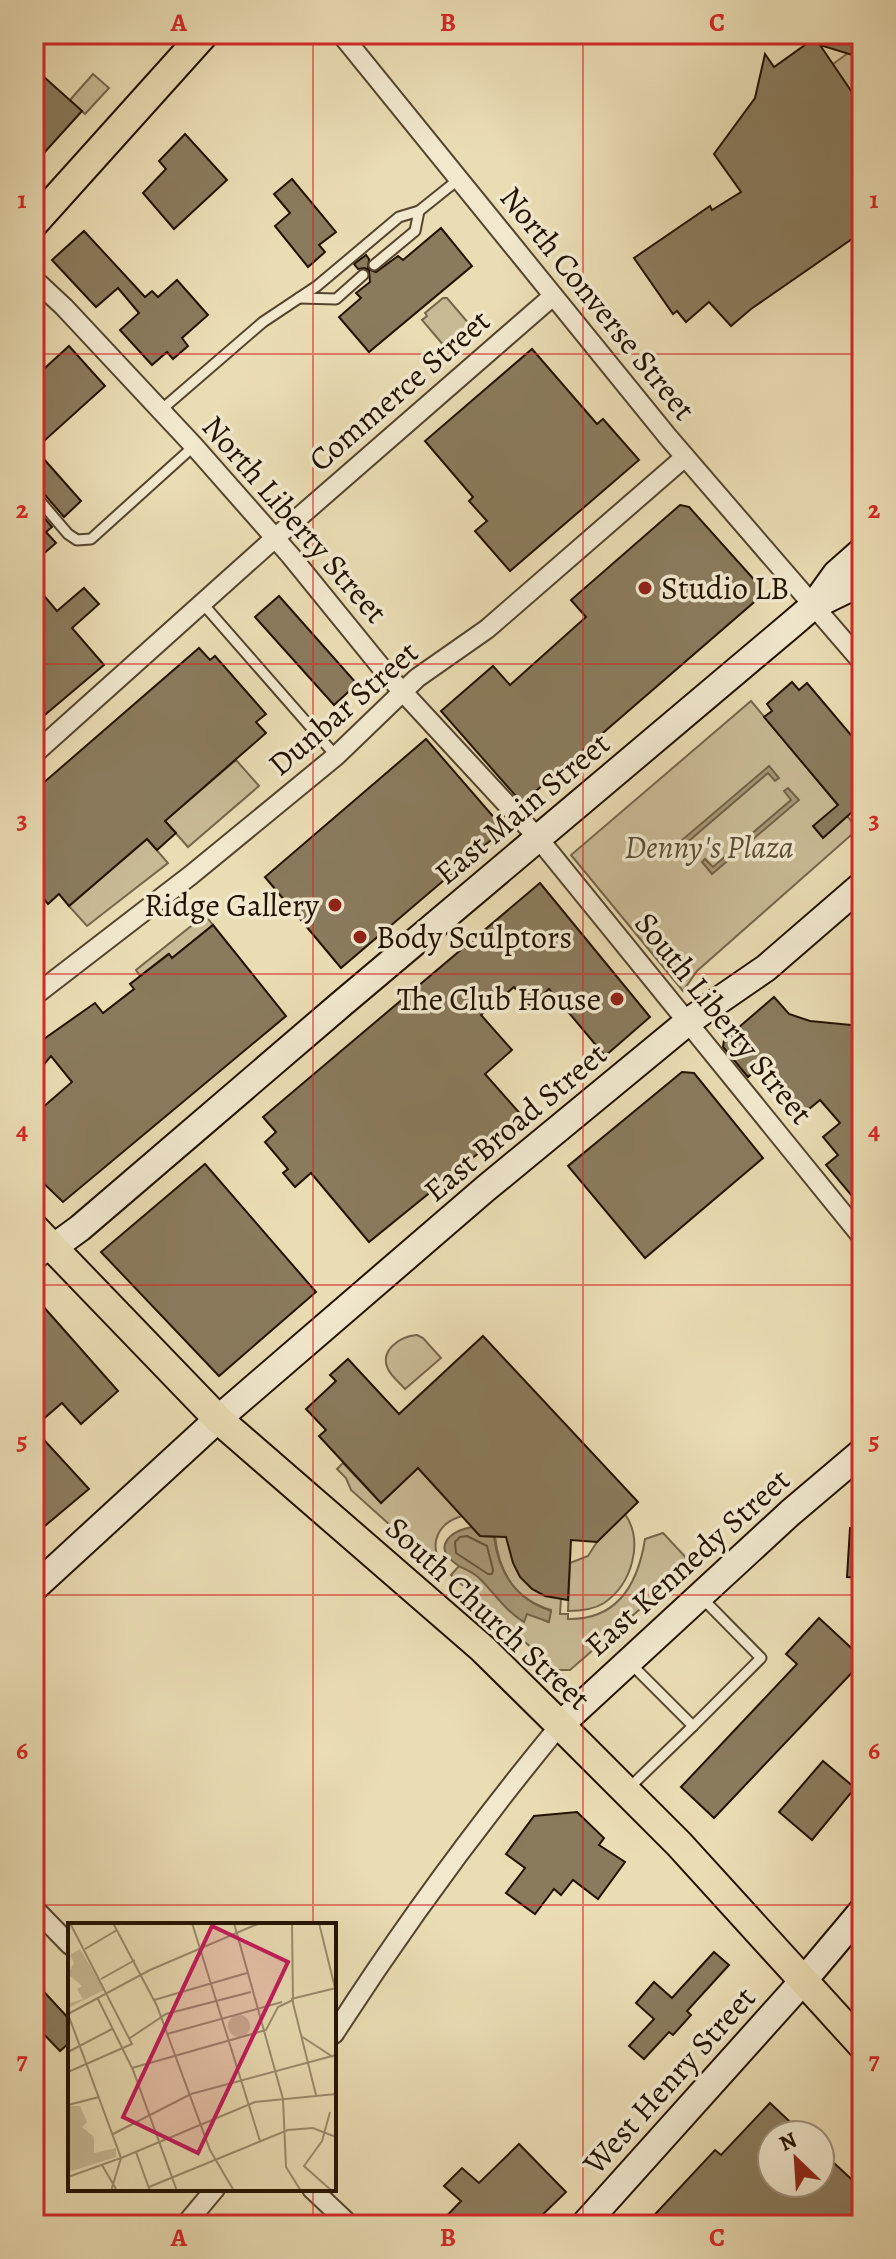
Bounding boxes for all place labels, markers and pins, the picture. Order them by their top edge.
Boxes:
place label: Studio LB [661,566,789,610]
marker: Studio LB [636,579,654,597]
place label: Ridge Gallery [144,883,320,927]
marker: Ridge Gallery [326,896,344,914]
place label: Body Sculptors [376,915,572,959]
marker: Body Sculptors [351,928,369,946]
place label: The Club House [397,977,601,1021]
marker: The Club House [608,990,626,1008]

